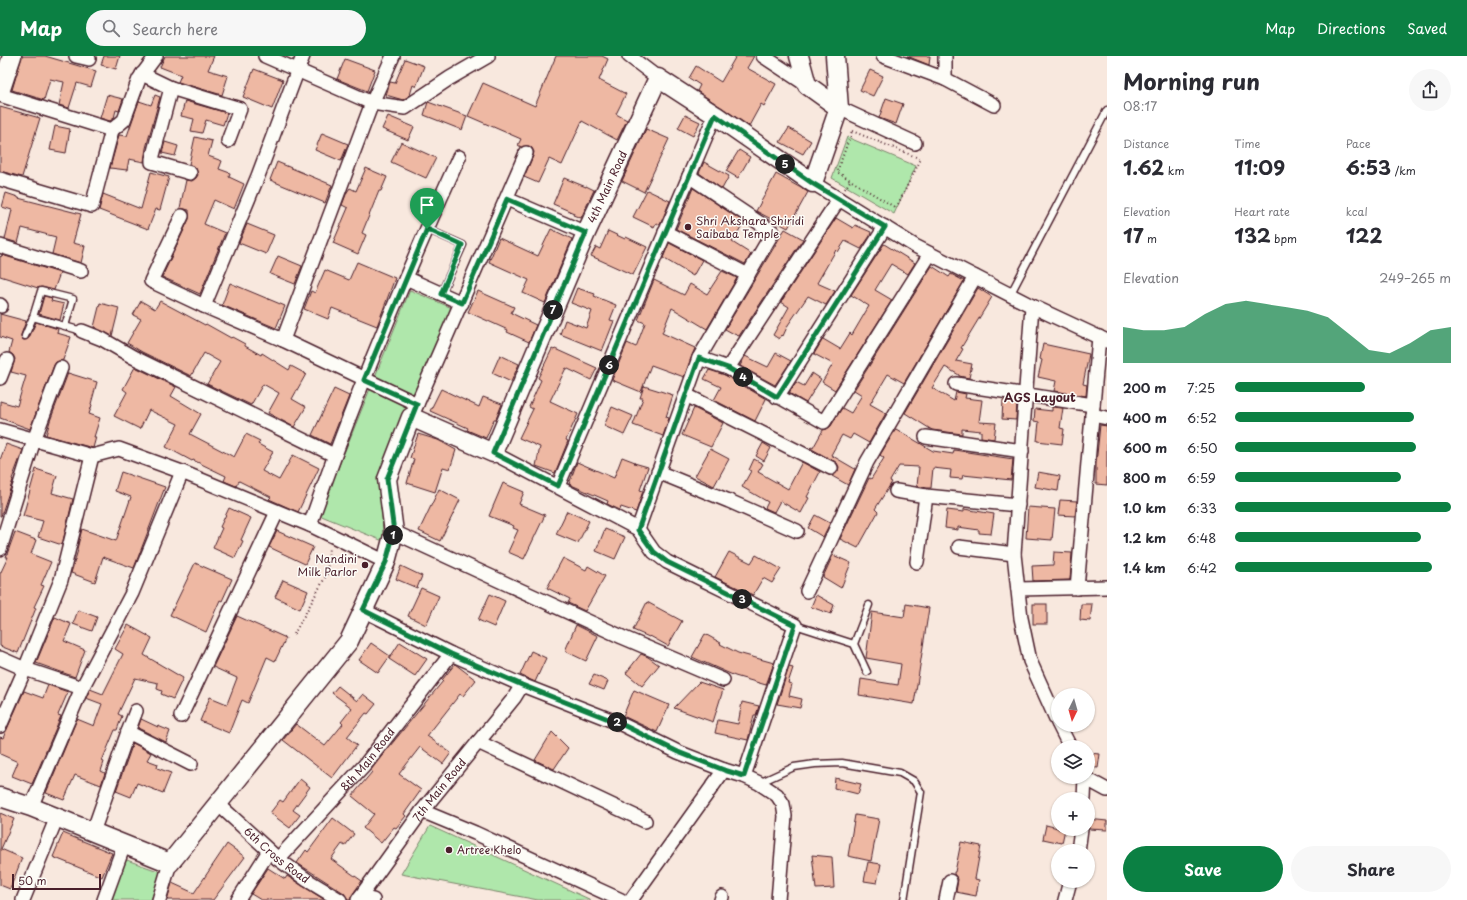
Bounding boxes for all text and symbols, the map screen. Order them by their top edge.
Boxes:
search box [86,10,366,46]
text: Map [20,14,62,42]
icon: search [100,17,122,39]
text: Search here [132,17,218,40]
text: Map [1265,18,1295,39]
text: Directions [1317,18,1385,39]
text: Saved [1407,18,1447,39]
text: Morning run [1123,64,1260,97]
button: share [1409,69,1451,111]
text: 08:17 [1123,96,1157,115]
text: Distance [1123,135,1169,152]
text: Time [1234,135,1260,152]
text: Pace [1346,135,1370,152]
street label: 4th Main Road [583,148,631,226]
text: 1.62 [1123,152,1164,182]
text: 11:09 [1234,152,1285,182]
text: 6:53 [1346,152,1391,182]
pin: 5 [775,154,795,174]
text: 5 [781,155,789,172]
text: km [1164,162,1184,179]
text: /km [1391,162,1416,179]
pin [410,188,444,229]
icon: arrive [416,194,438,216]
text: Elevation [1123,203,1170,220]
text: Heart rate [1234,203,1290,220]
text: kcal [1346,203,1368,220]
place label: Shri Akshara Shiridi Saibaba Temple [696,212,804,242]
text: 17 [1123,220,1144,250]
text: 132 [1234,220,1271,250]
text: 122 [1346,220,1382,250]
marker: Shri Akshara Shiridi Saibaba Temple [683,222,693,232]
text: m [1144,230,1157,247]
text: bpm [1271,230,1297,247]
text: Elevation [1123,268,1179,287]
text: 249–265 m [1379,268,1451,287]
pin: 7 [543,300,563,320]
text: 7 [550,301,556,318]
pin: 6 [599,355,619,375]
text: 6 [605,356,613,373]
pin: 4 [733,367,753,387]
text: 4 [739,368,747,385]
text: 200 m [1123,378,1167,397]
text: 7:25 [1187,378,1215,397]
district label: AGS Layout [1004,388,1076,406]
text: 400 m [1123,408,1167,427]
text: 6:52 [1187,408,1217,427]
text: 600 m [1123,438,1167,457]
text: 6:50 [1187,438,1218,457]
text: 800 m [1123,468,1166,487]
text: 6:59 [1187,468,1216,487]
text: 1.0 km [1123,498,1166,517]
text: 6:33 [1187,498,1217,517]
pin: 1 [383,525,403,545]
text: 1 [390,526,396,543]
text: 1.2 km [1123,528,1166,547]
text: 6:48 [1187,528,1216,547]
place label: Nandini Milk Parlor [298,550,358,580]
text: 1.4 km [1123,558,1166,577]
text: 6:42 [1187,558,1217,577]
marker: Nandini Milk Parlor [360,560,370,570]
pin: 3 [732,589,752,609]
text: 3 [738,590,746,607]
north arrow [1051,688,1095,732]
map controls [1051,688,1095,888]
pin: 2 [607,712,627,732]
text: 2 [613,713,621,730]
street label: 8th Main Road [336,724,399,795]
button: layers [1051,740,1095,784]
street label: 7th Main Road [408,754,470,825]
button: + [1051,792,1095,836]
street label: 6th Cross Road [240,823,313,887]
place label: Artree Khelo [457,841,521,858]
button: − [1051,844,1095,888]
marker: Artree Khelo [444,845,454,855]
button: Save [1123,846,1283,892]
button: Share [1291,846,1451,892]
scale bar [12,872,101,891]
text: 50 m [18,872,47,889]

